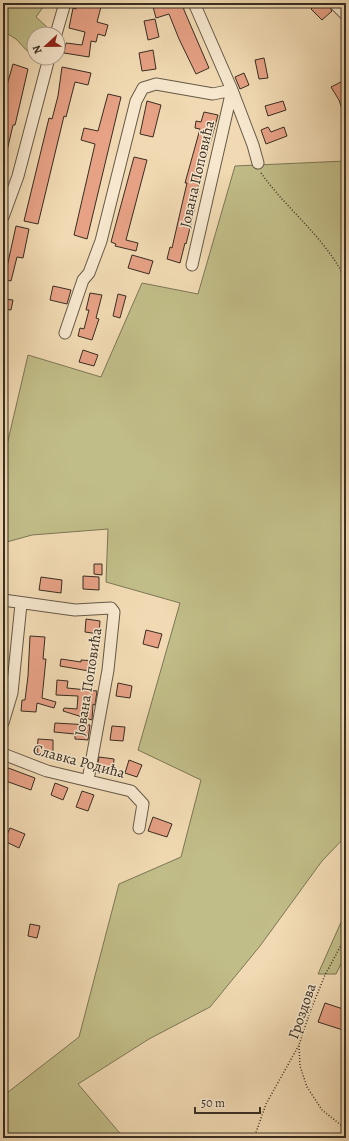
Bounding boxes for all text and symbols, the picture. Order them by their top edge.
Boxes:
north arrow [26,26,66,66]
text: N [29,43,46,56]
street label: Јована Поповића [175,118,219,230]
street label: Јована Поповића [70,626,106,738]
street label: Славка Родића [31,739,127,783]
street label: Гроздова [283,980,321,1042]
scale bar [195,1089,260,1115]
text: 50 m [201,1095,225,1111]

